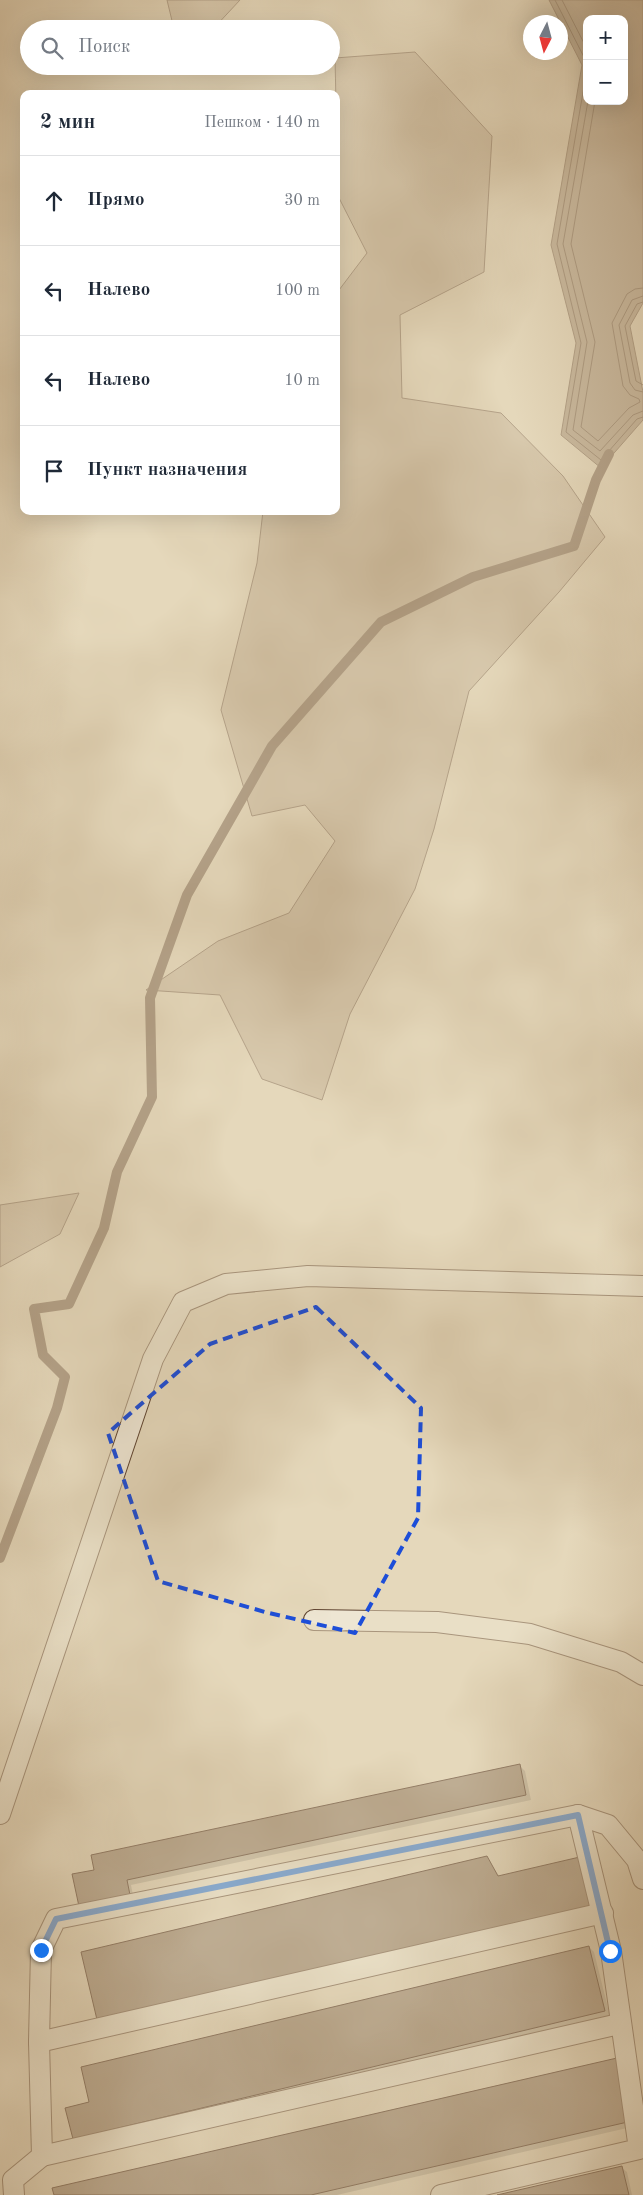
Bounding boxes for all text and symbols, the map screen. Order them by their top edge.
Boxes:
north arrow [523,15,568,60]
map controls [583,15,628,105]
button: + [583,15,628,60]
search box [20,20,340,75]
icon: search [38,34,66,62]
text: Поиск [78,38,130,57]
button: − [583,60,628,105]
text: 2 мин [40,112,95,133]
text: Пешком · 140 m [204,115,320,131]
icon: ahead [40,187,68,215]
text: Прямо [87,191,145,210]
text: 30 m [284,193,320,209]
icon: left [40,277,68,305]
text: Налево [87,281,150,300]
text: 100 m [275,283,320,299]
icon: left [40,367,68,395]
text: Налево [87,371,150,390]
text: 10 m [284,373,320,389]
icon: arrive [40,457,68,485]
text: Пункт назначения [87,461,247,480]
route end [30,1939,53,1962]
route start [599,1940,622,1963]

